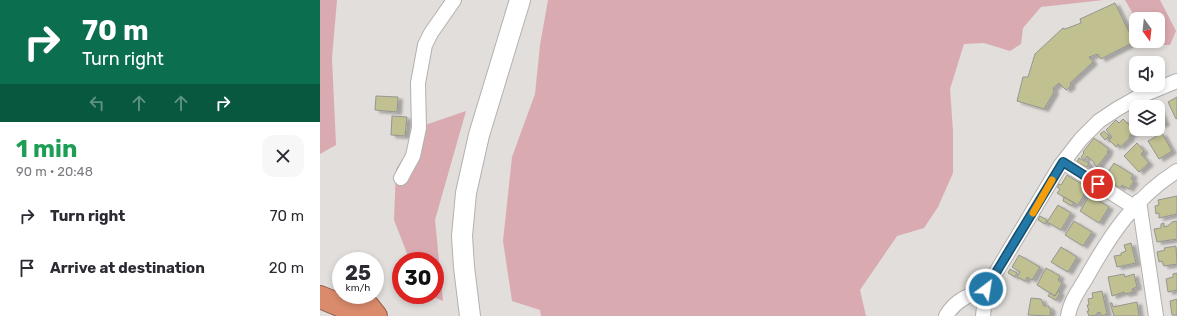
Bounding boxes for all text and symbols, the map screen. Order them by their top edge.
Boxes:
north arrow [1129,12,1165,48]
map controls [1129,12,1165,136]
text: 70 m [82,14,149,47]
icon: right [16,16,68,68]
text: Turn right [82,48,164,70]
button: sound [1129,56,1165,92]
icon: left [86,92,108,114]
icon: ahead [128,92,150,114]
icon: ahead [170,92,192,114]
icon: right [212,92,234,114]
button: layers [1129,100,1165,136]
text: 1 min [16,135,77,163]
button: close [262,135,304,177]
text: 90 m · 20:48 [16,164,93,179]
pin [1081,167,1115,201]
icon: arrive [1087,173,1109,195]
icon: right [16,205,38,227]
text: Turn right [50,207,125,225]
text: 70 m [270,207,304,225]
speed limit sign: 30 [392,252,444,304]
icon: arrive [16,257,38,279]
text: Arrive at destination [50,259,205,277]
text: 20 m [269,259,304,277]
text: 25 [345,261,371,285]
position arrow [965,268,1007,310]
text: km/h [346,282,370,294]

